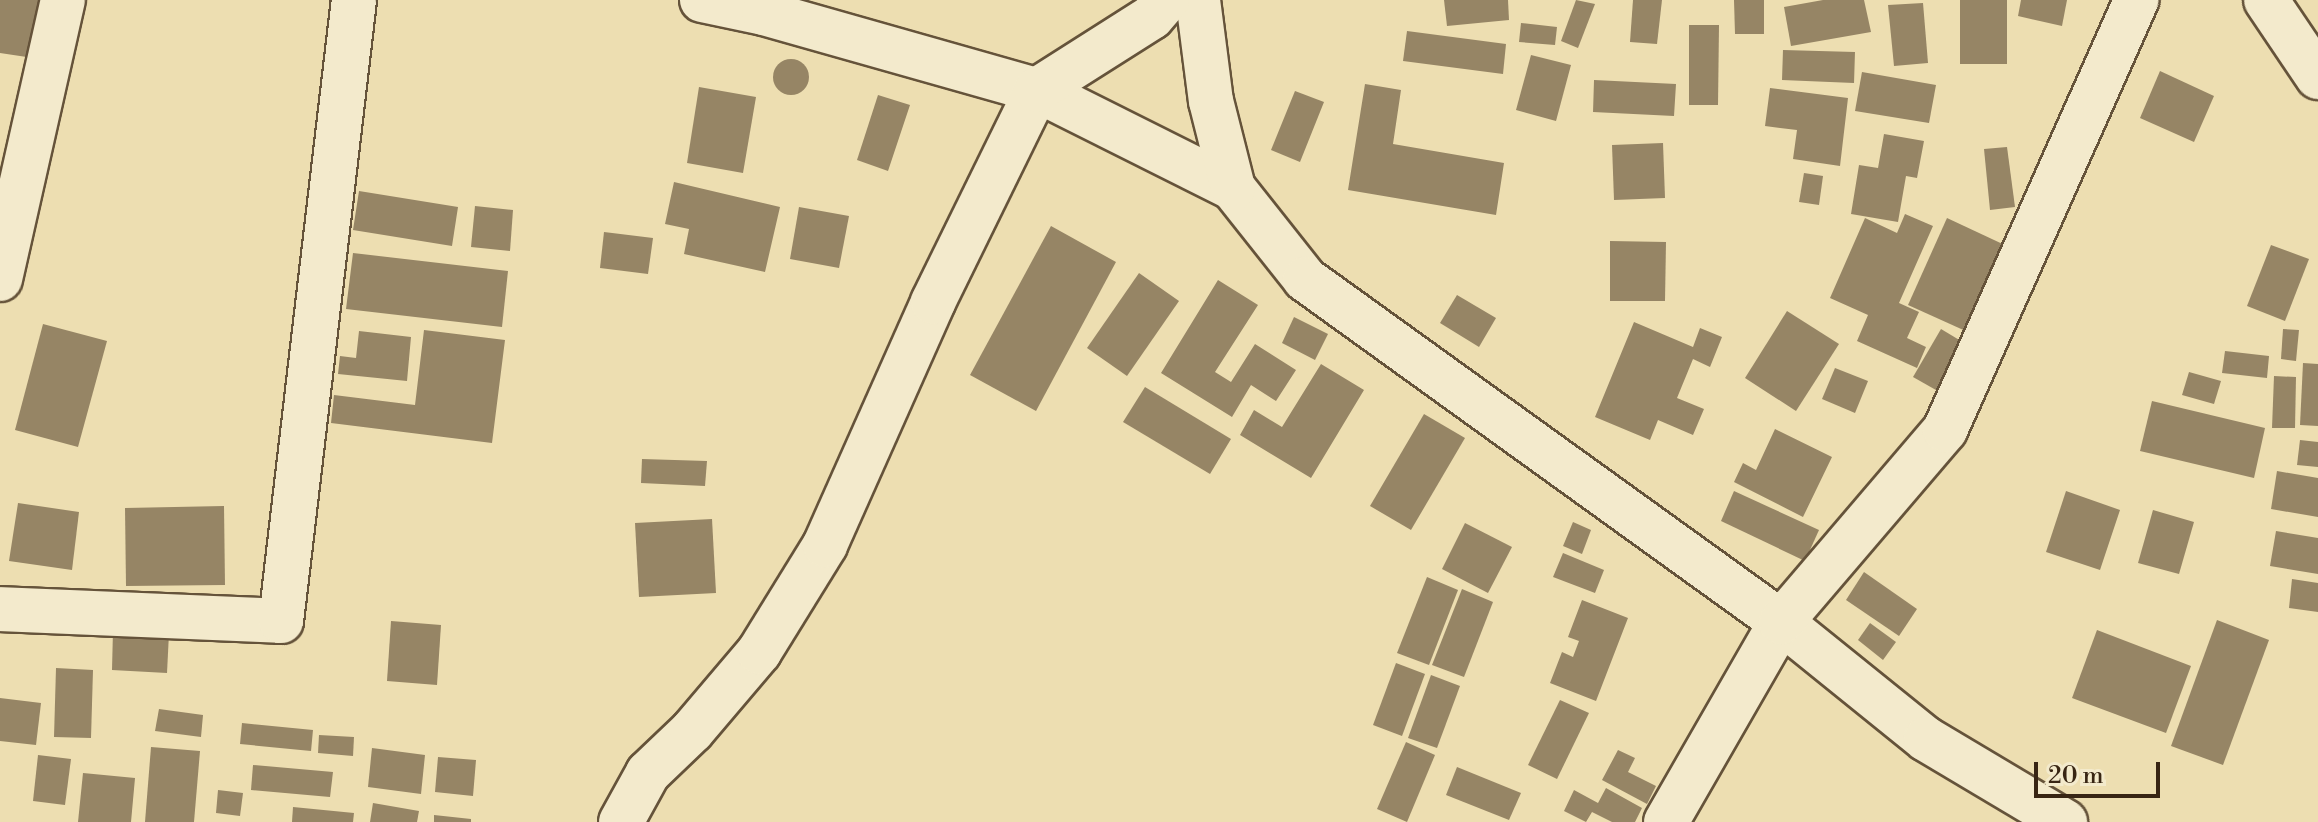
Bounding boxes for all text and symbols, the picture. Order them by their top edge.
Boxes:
scale bar [2038,746,2164,796]
text: 20 m [2048,761,2104,791]

